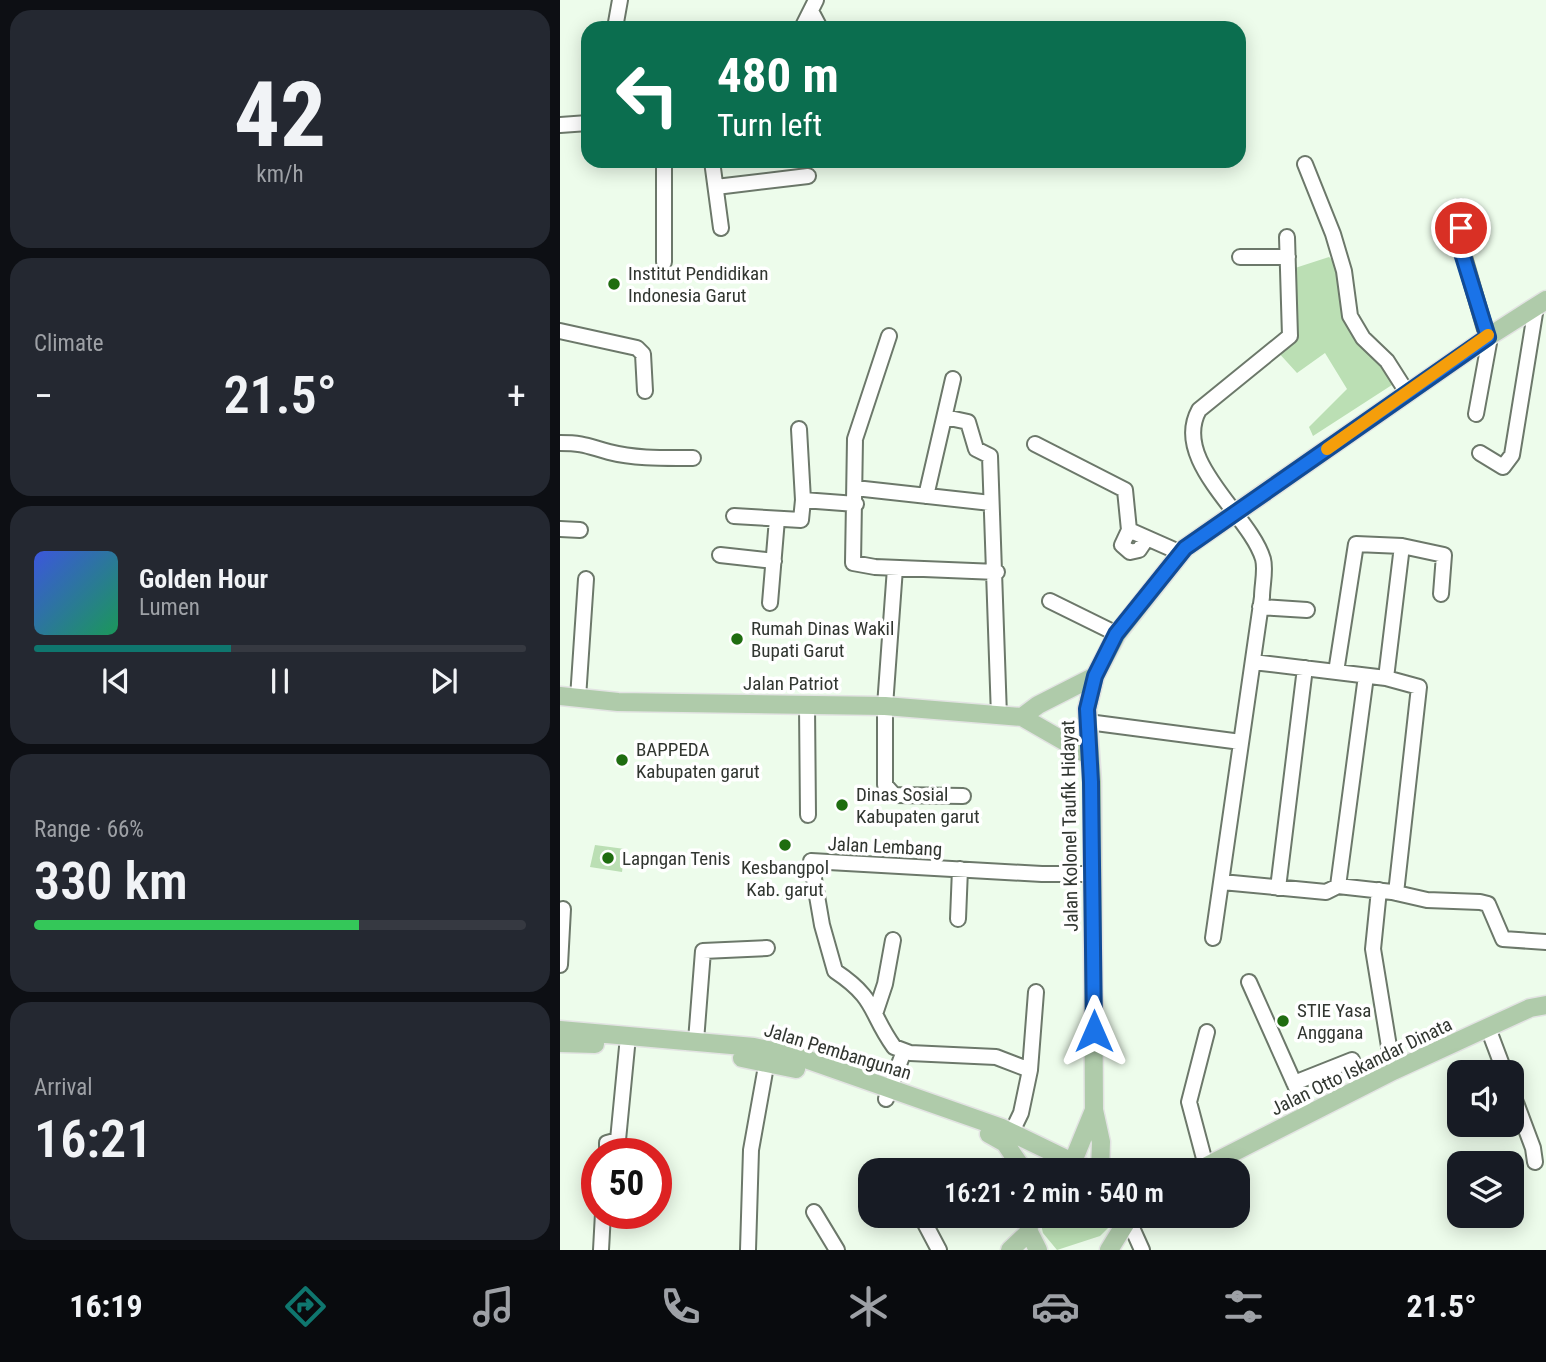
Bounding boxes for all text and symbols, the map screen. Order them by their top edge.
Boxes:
text: 480 m [717,47,839,104]
icon: left [602,49,693,140]
text: 42 [234,62,326,168]
text: Turn left [717,106,822,144]
text: km/h [256,161,304,188]
pin [1431,198,1491,258]
icon: arrive [1442,209,1480,247]
place label: Institut Pendidikan Indonesia Garut [628,262,768,307]
marker: Institut Pendidikan Indonesia Garut [606,276,622,292]
text: Climate [34,330,104,357]
text: 21.5° [223,365,337,426]
text: − [34,374,53,418]
text: + [507,374,526,418]
text: Golden Hour [139,564,268,594]
text: Lumen [139,594,200,621]
place label: Rumah Dinas Wakil Bupati Garut [751,617,894,662]
marker: Rumah Dinas Wakil Bupati Garut [729,631,745,647]
icon: previous [97,662,135,700]
icon: pause [261,662,299,700]
icon: next [425,662,463,700]
street label: Jalan Patriot [743,672,839,695]
street label: Jalan Kolonel Taufik Hidayat [1056,720,1083,932]
place label: BAPPEDA Kabupaten garut [636,738,760,783]
marker: BAPPEDA Kabupaten garut [614,752,630,768]
place label: Dinas Sosial Kabupaten garut [856,783,980,828]
marker: Dinas Sosial Kabupaten garut [834,797,850,813]
text: Range · 66% [34,816,144,843]
street label: Jalan Lembang [827,832,943,861]
marker: Kesbangpol Kab. garut [777,837,793,853]
place label: Lapngan Tenis [622,847,730,870]
marker: Lapngan Tenis [600,850,616,866]
text: 330 km [34,851,188,912]
place label: Kesbangpol Kab. garut [741,856,829,901]
position arrow [1057,994,1131,1068]
place label: STIE Yasa Anggana [1297,999,1371,1044]
street label: Jalan Otto Iskandar Dinata [1267,1013,1456,1120]
marker: STIE Yasa Anggana [1275,1013,1291,1029]
street label: Jalan Pembangunan [761,1018,914,1085]
map controls [1447,1060,1524,1228]
button: sound [1447,1060,1524,1137]
text: Arrival [34,1074,93,1101]
text: 16:21 [34,1109,152,1170]
speed limit sign: 50 [581,1138,672,1229]
button: layers [1447,1151,1524,1228]
text: 16:21 · 2 min · 540 m [944,1178,1164,1208]
icon: directions [281,1282,330,1331]
icon: music [469,1282,518,1331]
icon: phone [656,1282,705,1331]
icon: climate [844,1282,893,1331]
icon: car [1031,1282,1080,1331]
icon: filters [1219,1282,1268,1331]
text: 16:19 [69,1287,143,1325]
text: 21.5° [1406,1287,1477,1325]

